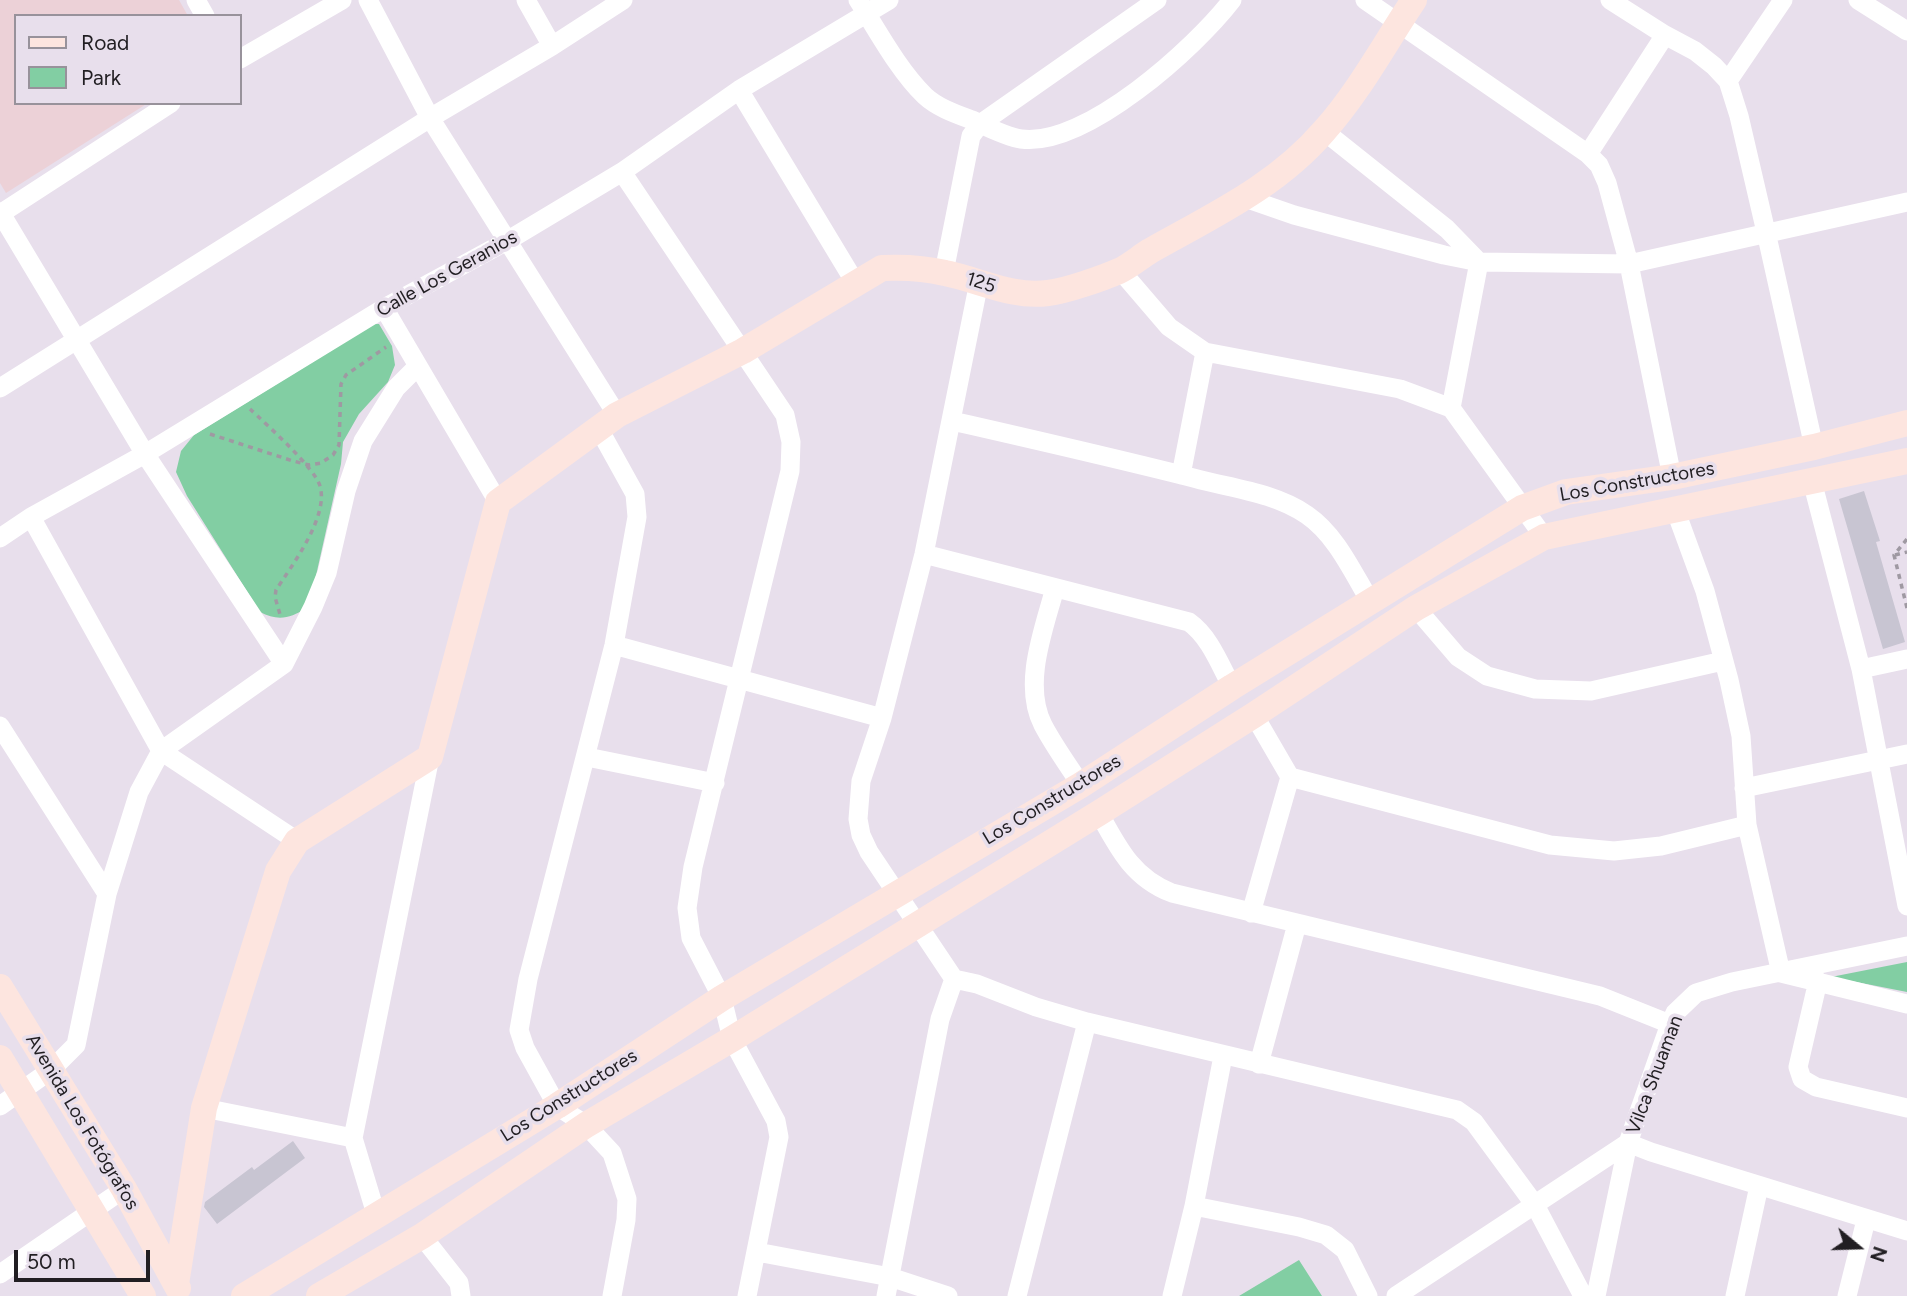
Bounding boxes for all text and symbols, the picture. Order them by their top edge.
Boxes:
legend [14,14,242,105]
text: Road [81,30,129,55]
text: Park [81,65,121,90]
street label: Calle Los Geranios [373,226,521,322]
street label: 125 [964,268,998,298]
street label: Los Constructores [1558,457,1716,507]
street label: Los Constructores [979,750,1125,850]
street label: Vilca Shuaman [1622,1012,1688,1138]
street label: Avenida Los Fotógrafos [20,1030,144,1214]
street label: Los Constructores [496,1045,642,1147]
north arrow [1823,1212,1893,1282]
scale bar [18,1236,154,1280]
text: N [1865,1243,1892,1265]
text: 50 m [27,1249,76,1274]

